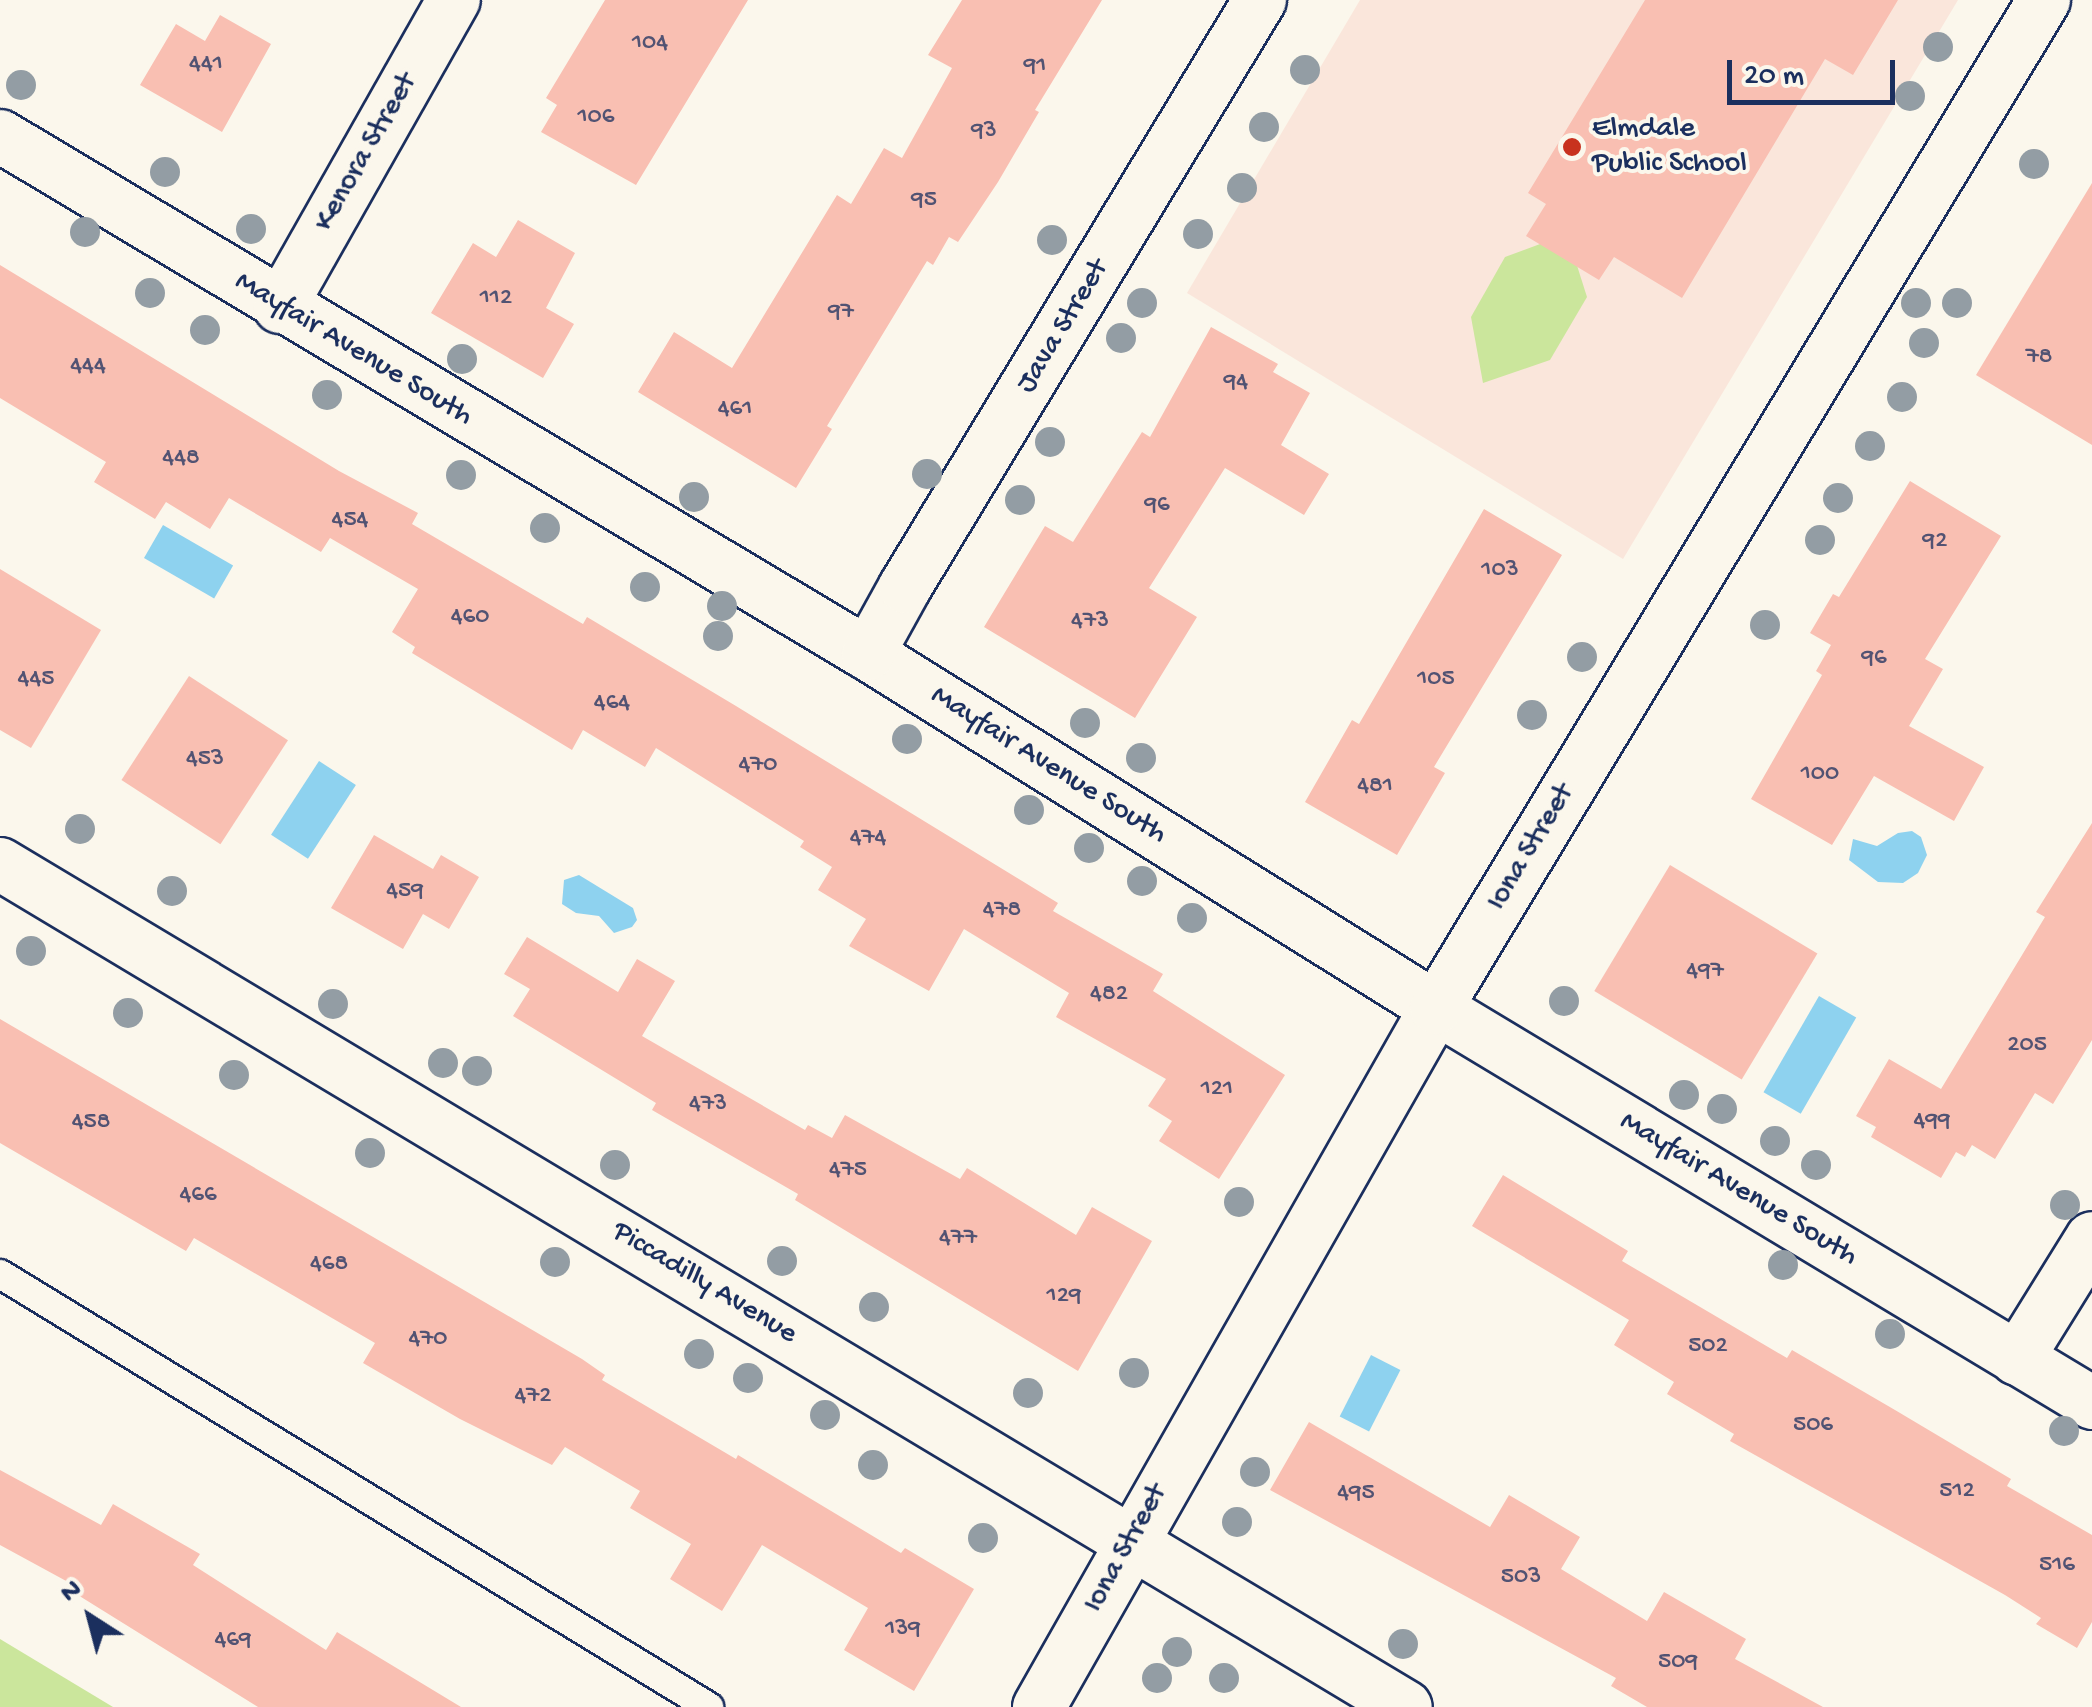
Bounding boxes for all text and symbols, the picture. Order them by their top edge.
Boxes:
house number: 104 [632,29,668,59]
scale bar [1732,40,1900,102]
house number: 441 [189,50,223,80]
house number: 91 [1024,52,1046,82]
text: 20 m [1744,60,1804,95]
street label: Kenora Street [307,68,427,238]
house number: 106 [578,103,614,133]
place label: Elmdale Public School [1592,112,1747,182]
house number: 93 [971,117,997,147]
marker: Elmdale Public School [1561,136,1583,158]
house number: 95 [911,186,937,216]
street label: Java Street [1010,254,1118,400]
street label: Mayfair Avenue South [227,265,479,435]
house number: 112 [480,284,512,314]
house number: 97 [828,298,854,328]
house number: 78 [2026,343,2052,373]
house number: 444 [70,352,106,382]
house number: 94 [1224,368,1248,398]
house number: 461 [718,395,752,425]
house number: 448 [162,444,200,474]
house number: 96 [1144,491,1170,521]
house number: 454 [332,506,368,536]
house number: 92 [1923,527,1947,557]
house number: 103 [1481,556,1519,586]
house number: 460 [451,603,489,633]
house number: 473 [1071,607,1109,637]
house number: 96 [1861,644,1887,674]
house number: 445 [18,665,54,695]
house number: 105 [1417,665,1455,695]
street label: Mayfair Avenue South [923,679,1173,853]
house number: 464 [594,689,630,719]
house number: 453 [186,745,224,775]
house number: 470 [738,751,778,781]
house number: 100 [1801,760,1839,790]
house number: 481 [1357,772,1393,802]
street label: Iona Street [1480,778,1584,918]
house number: 474 [850,824,886,854]
house number: 459 [386,877,424,907]
house number: 478 [983,896,1021,926]
house number: 497 [1686,957,1724,987]
house number: 482 [1090,980,1128,1010]
house number: 205 [2007,1031,2047,1061]
house number: 121 [1201,1075,1233,1105]
house number: 473 [689,1090,727,1120]
street label: Mayfair Avenue South [1612,1105,1864,1275]
house number: 499 [1914,1107,1950,1137]
house number: 458 [72,1108,110,1138]
house number: 475 [829,1156,867,1186]
house number: 466 [179,1181,217,1211]
street label: Piccadilly Avenue [605,1215,803,1353]
house number: 477 [939,1224,977,1254]
house number: 468 [310,1250,348,1280]
house number: 129 [1047,1282,1081,1312]
house number: 470 [408,1325,448,1355]
house number: 502 [1688,1332,1728,1362]
house number: 472 [514,1382,552,1412]
house number: 506 [1793,1411,1833,1441]
house number: 512 [1939,1477,1975,1507]
street label: Iona Street [1077,1479,1177,1619]
house number: 495 [1337,1479,1375,1509]
house number: 516 [2039,1551,2075,1581]
house number: 503 [1501,1563,1541,1593]
north arrow [40,1567,140,1667]
text: N [55,1574,89,1611]
house number: 139 [885,1615,921,1645]
house number: 469 [214,1626,252,1656]
house number: 509 [1658,1648,1698,1678]

